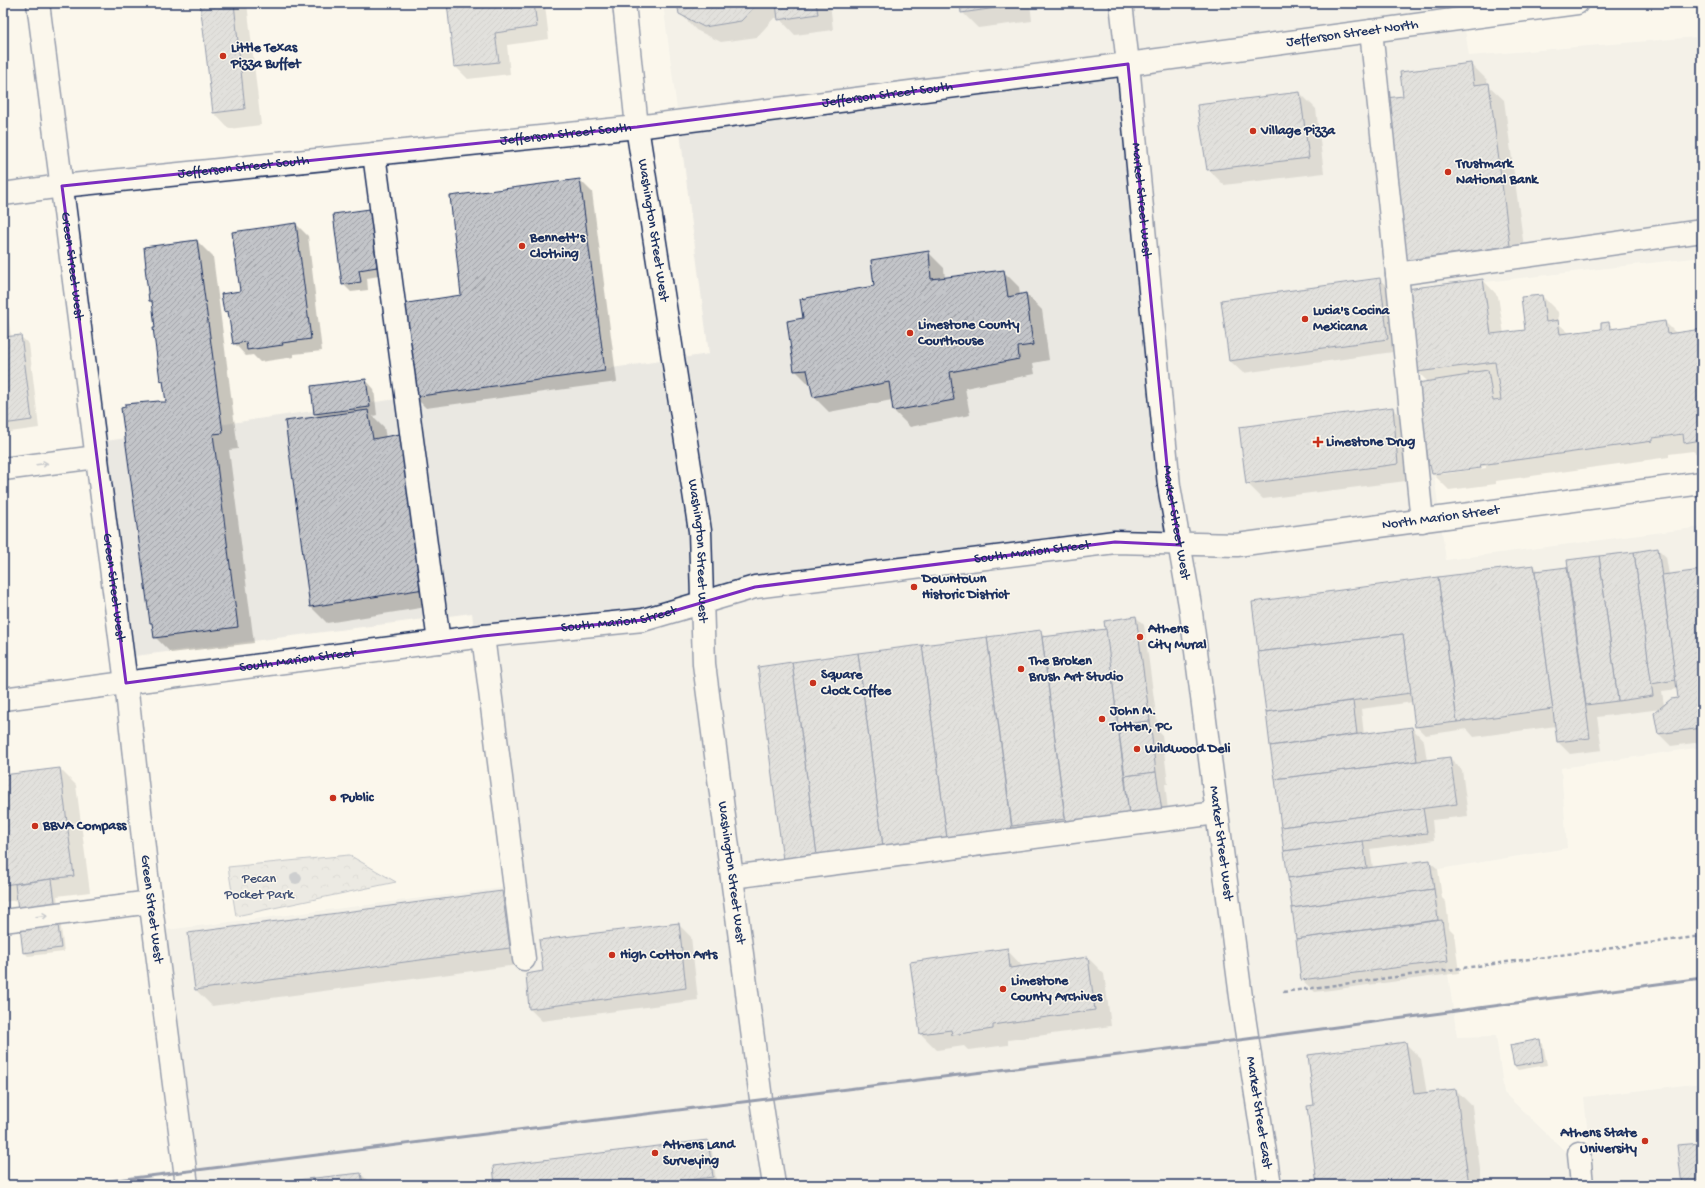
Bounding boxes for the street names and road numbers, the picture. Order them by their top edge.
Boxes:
street label: Jefferson Street North [1285,16,1420,51]
street label: Jefferson Street South [821,78,954,112]
street label: Jefferson Street South [499,119,633,150]
street label: Market Street West [1127,142,1155,260]
street label: Jefferson Street South [177,152,311,183]
street label: Washington Street West [634,158,673,304]
street label: Green Street West [57,211,88,322]
street label: Market Street West [1159,464,1194,582]
street label: Washington Street West [684,478,711,624]
street label: North Marion Street [1381,501,1502,534]
street label: Green Street West [98,532,129,644]
street label: South Marion Street [973,536,1093,568]
street label: South Marion Street [560,602,680,637]
street label: South Marion Street [238,644,358,676]
street label: Market Street West [1205,785,1237,903]
street label: Washington Street West [714,800,749,946]
street label: Green Street West [136,854,167,965]
street label: Market Street East [1242,1055,1276,1171]

